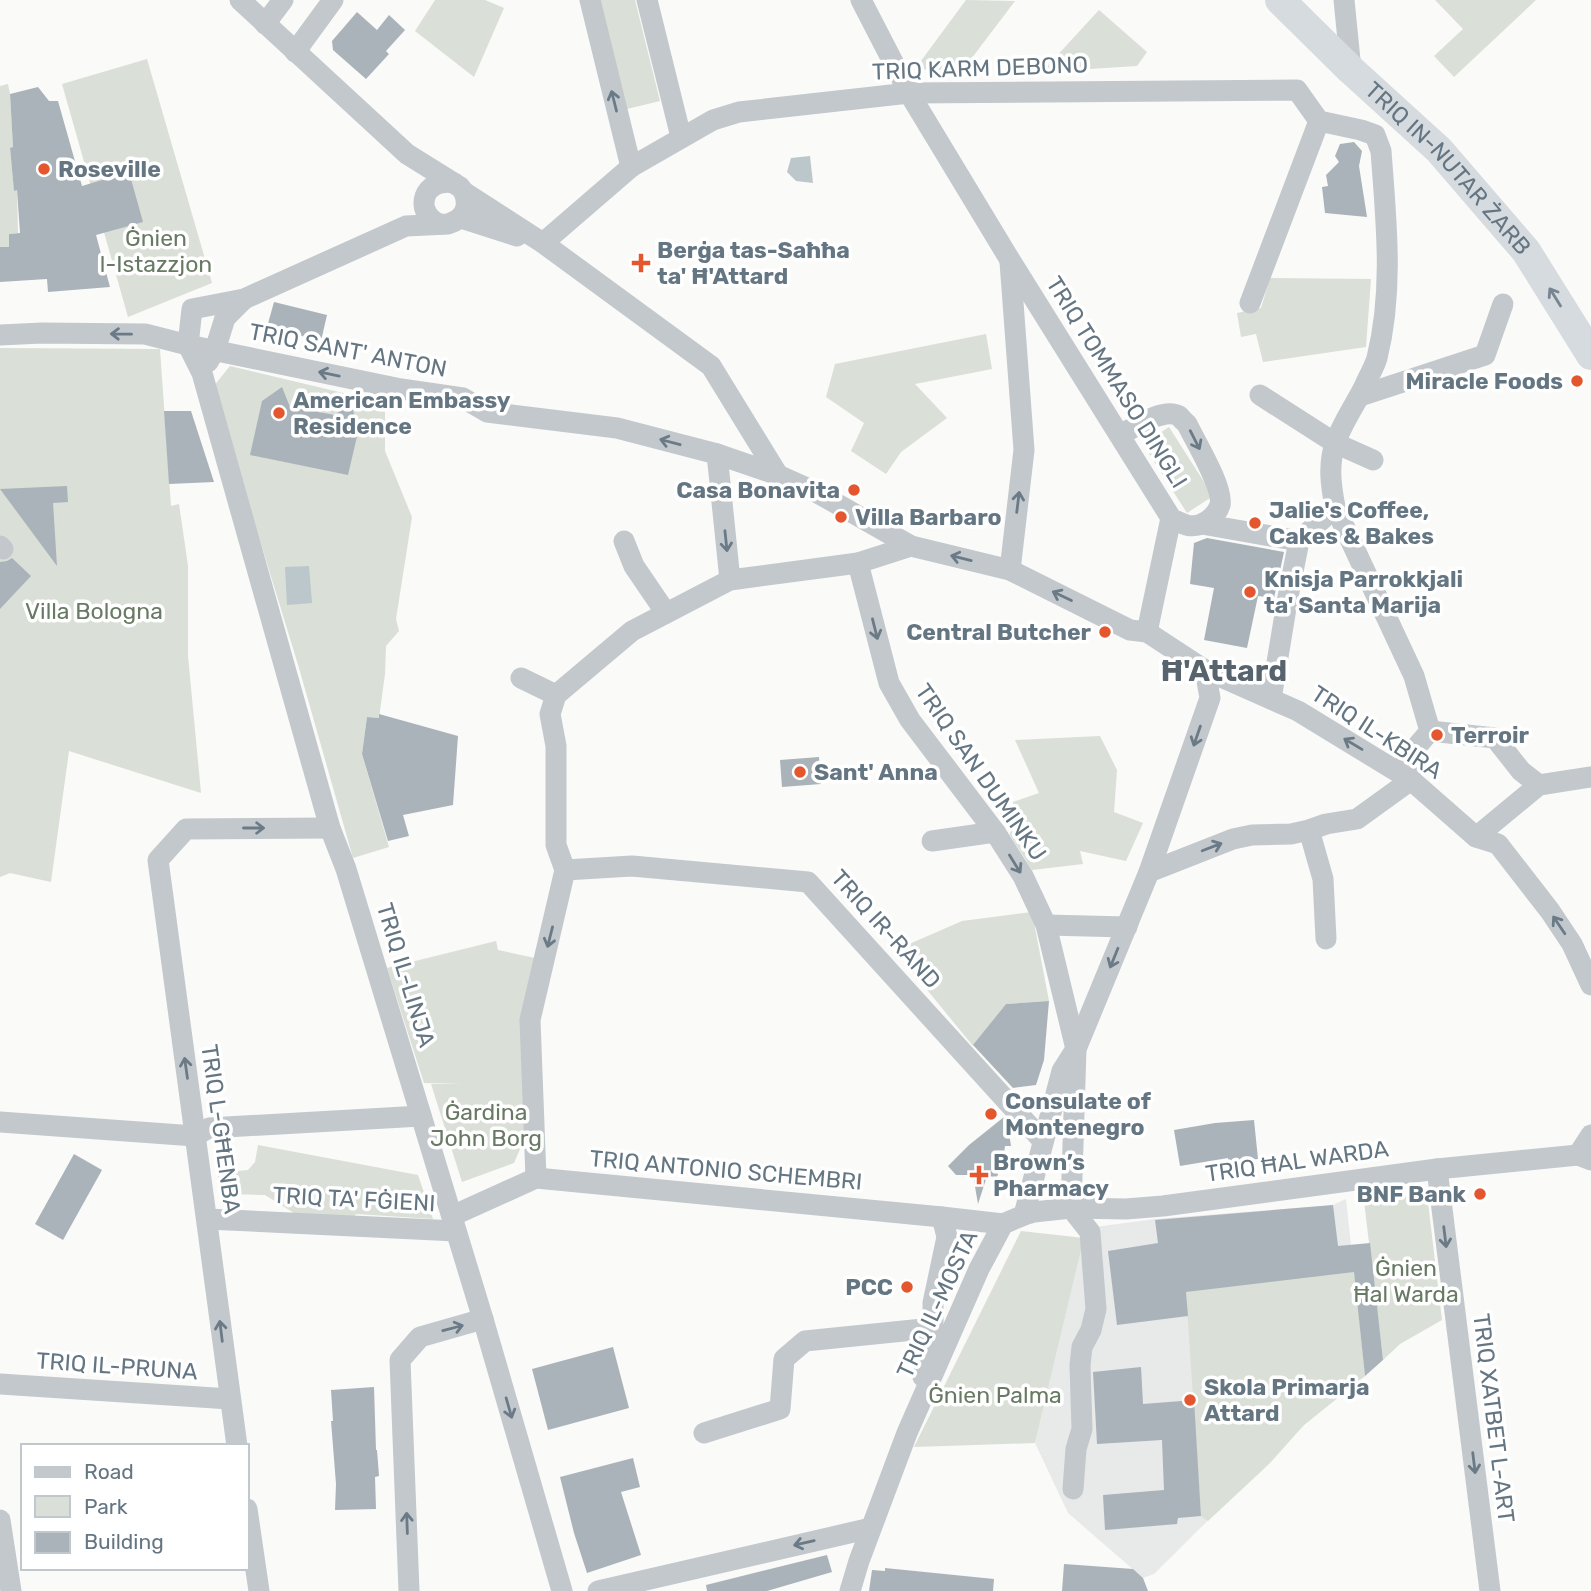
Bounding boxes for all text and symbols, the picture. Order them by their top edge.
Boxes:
street label: TRIQ KARM DEBONO [871,50,1089,86]
street label: TRIQ IN-NUTAR ŻARB [1359,76,1537,260]
one-way arrow [607,90,620,112]
place label: Roseville [58,155,161,183]
marker: Roseville [36,161,52,177]
park label: Ġnien l-Istazzjon [100,224,212,278]
place label: Berġa tas-Saħħa ta' Ħ'Attard [657,236,850,290]
marker: Berġa tas-Saħħa ta' Ħ'Attard [631,253,651,273]
street label: TRIQ TOMMASO DINGLI [1040,271,1194,493]
one-way arrow [1547,288,1561,308]
street label: TRIQ SANT' ANTON [247,317,449,383]
one-way arrow [110,327,133,340]
one-way arrow [318,366,341,380]
place label: Miracle Foods [1406,367,1563,395]
marker: Miracle Foods [1569,373,1585,389]
place label: American Embassy Residence [293,386,511,440]
marker: American Embassy Residence [271,405,287,421]
one-way arrow [1188,429,1202,450]
one-way arrow [659,435,682,448]
place label: Casa Bonavita [676,476,840,504]
marker: Casa Bonavita [846,482,862,498]
one-way arrow [1011,492,1024,514]
place label: Jalie's Coffee, Cakes & Bakes [1269,496,1434,550]
place label: Villa Barbaro [855,503,1002,531]
marker: Villa Barbaro [833,509,849,525]
marker: Jalie's Coffee, Cakes & Bakes [1247,515,1263,531]
one-way arrow [720,530,733,552]
one-way arrow [950,551,972,564]
place label: Knisja Parrokkjali ta' Santa Marija [1264,565,1463,619]
marker: Knisja Parrokkjali ta' Santa Marija [1242,584,1258,600]
one-way arrow [1052,589,1073,603]
park label: Villa Bologna [25,597,163,625]
one-way arrow [869,617,882,640]
place label: Central Butcher [906,618,1092,646]
marker: Central Butcher [1097,624,1113,640]
district label: Ħ'Attard [1161,653,1287,689]
street label: TRIQ SAN DUMINKU [909,678,1053,866]
street label: TRIQ IL-KBIRA [1306,679,1448,785]
place label: Terroir [1451,721,1530,749]
one-way arrow [1190,724,1202,746]
marker: Terroir [1429,727,1445,743]
one-way arrow [1343,737,1363,751]
place label: Sant' Anna [814,758,938,786]
marker: Sant' Anna [792,764,808,780]
one-way arrow [242,821,265,835]
one-way arrow [1201,840,1223,852]
one-way arrow [1008,853,1022,873]
street label: TRIQ IR-RAND [825,864,947,994]
street label: TRIQ IL-LINJA [371,899,441,1051]
one-way arrow [1552,915,1566,935]
one-way arrow [543,925,556,948]
one-way arrow [1107,946,1120,968]
street label: TRIQ L-GĦENBA [195,1042,247,1216]
one-way arrow [179,1057,192,1080]
place label: Consulate of Montenegro [1005,1087,1152,1141]
park label: Ġardina John Borg [430,1098,542,1152]
marker: Consulate of Montenegro [983,1106,999,1122]
street label: TRIQ ĦAL WARDA [1204,1134,1390,1188]
street label: TRIQ ANTONIO SCHEMBRI [588,1144,864,1196]
place label: Brown’s Pharmacy [993,1148,1109,1202]
marker: Brown’s Pharmacy [971,1167,987,1183]
place label: BNF Bank [1356,1180,1467,1208]
street label: TRIQ TA' FĠIENI [272,1181,436,1217]
marker: BNF Bank [1472,1186,1488,1202]
one-way arrow [1438,1225,1451,1248]
street label: TRIQ IL-MOSTA [891,1226,983,1382]
park label: Ġnien Ħal Warda [1353,1254,1459,1308]
place label: PCC [845,1273,893,1301]
marker: PCC [899,1279,915,1295]
street label: TRIQ XATBET L-ART [1467,1312,1521,1524]
one-way arrow [215,1321,228,1343]
one-way arrow [441,1321,464,1334]
street label: TRIQ IL-PRUNA [35,1346,199,1386]
place label: Skola Primarja Attard [1204,1373,1369,1427]
park label: Ġnien Palma [928,1381,1062,1409]
marker: Skola Primarja Attard [1182,1392,1198,1408]
one-way arrow [503,1396,516,1419]
legend [21,1444,248,1570]
one-way arrow [1467,1451,1480,1474]
text: Road [84,1459,134,1484]
text: Park [84,1494,128,1519]
one-way arrow [400,1512,413,1535]
text: Building [84,1529,164,1554]
one-way arrow [793,1537,816,1550]

